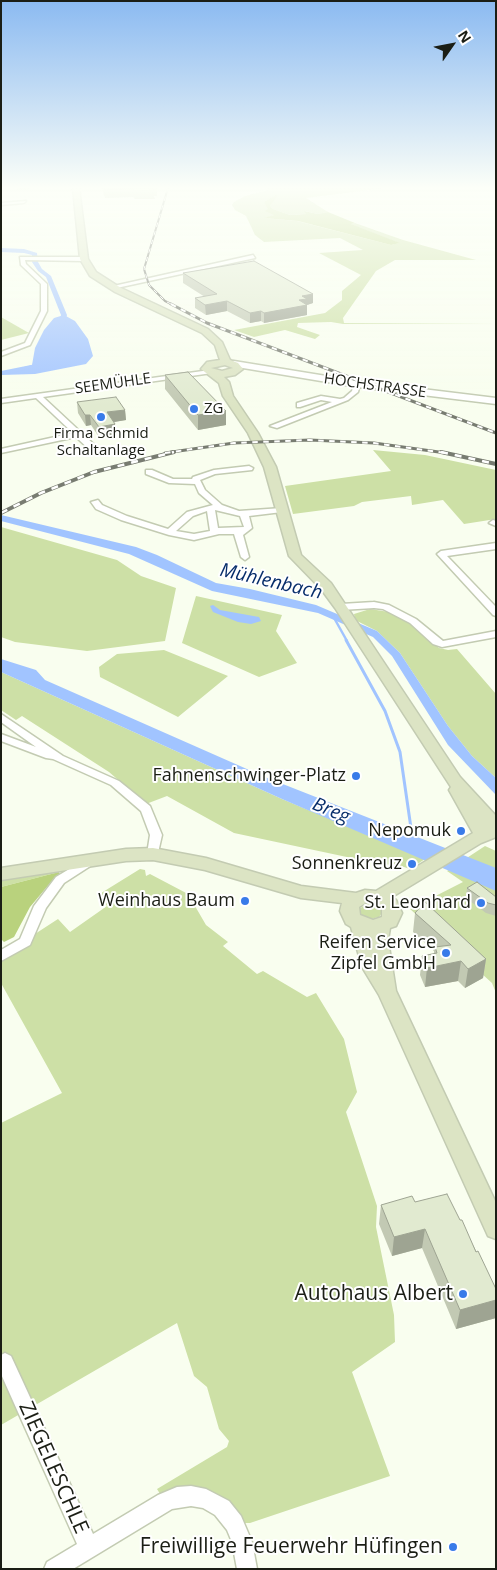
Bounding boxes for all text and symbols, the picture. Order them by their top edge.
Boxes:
north arrow [427,20,477,70]
text: N [454,27,476,47]
street label: SEEMÜHLE [74,370,152,398]
street label: HOCHSTRASSE [323,370,427,402]
place label: ZG [204,400,223,418]
marker: ZG [188,403,200,415]
marker: Firma Schmid Schaltanlage [95,411,107,423]
place label: Firma Schmid Schaltanlage [53,425,149,460]
water label: Mühlenbach [218,559,324,605]
place label: Fahnenschwinger-Platz [152,765,346,787]
marker: Fahnenschwinger-Platz [350,770,362,782]
water label: Breg [309,793,353,829]
place label: Nepomuk [368,820,451,842]
marker: Nepomuk [455,825,467,837]
place label: Sonnenkreuz [292,853,402,875]
marker: Sonnenkreuz [406,858,418,870]
place label: Weinhaus Baum [98,890,235,912]
place label: St. Leonhard [365,892,471,914]
marker: Weinhaus Baum [239,895,251,907]
marker: St. Leonhard [475,897,487,909]
place label: Reifen Service Zipfel GmbH [319,932,436,974]
marker: Reifen Service Zipfel GmbH [440,947,452,959]
place label: Autohaus Albert [295,1281,453,1307]
marker: Autohaus Albert [457,1288,469,1300]
street label: ZIEGELESCHLE [13,1398,93,1538]
place label: Freiwillige Feuerwehr Hüfingen [140,1534,443,1560]
marker: Freiwillige Feuerwehr Hüfingen [447,1541,459,1553]

